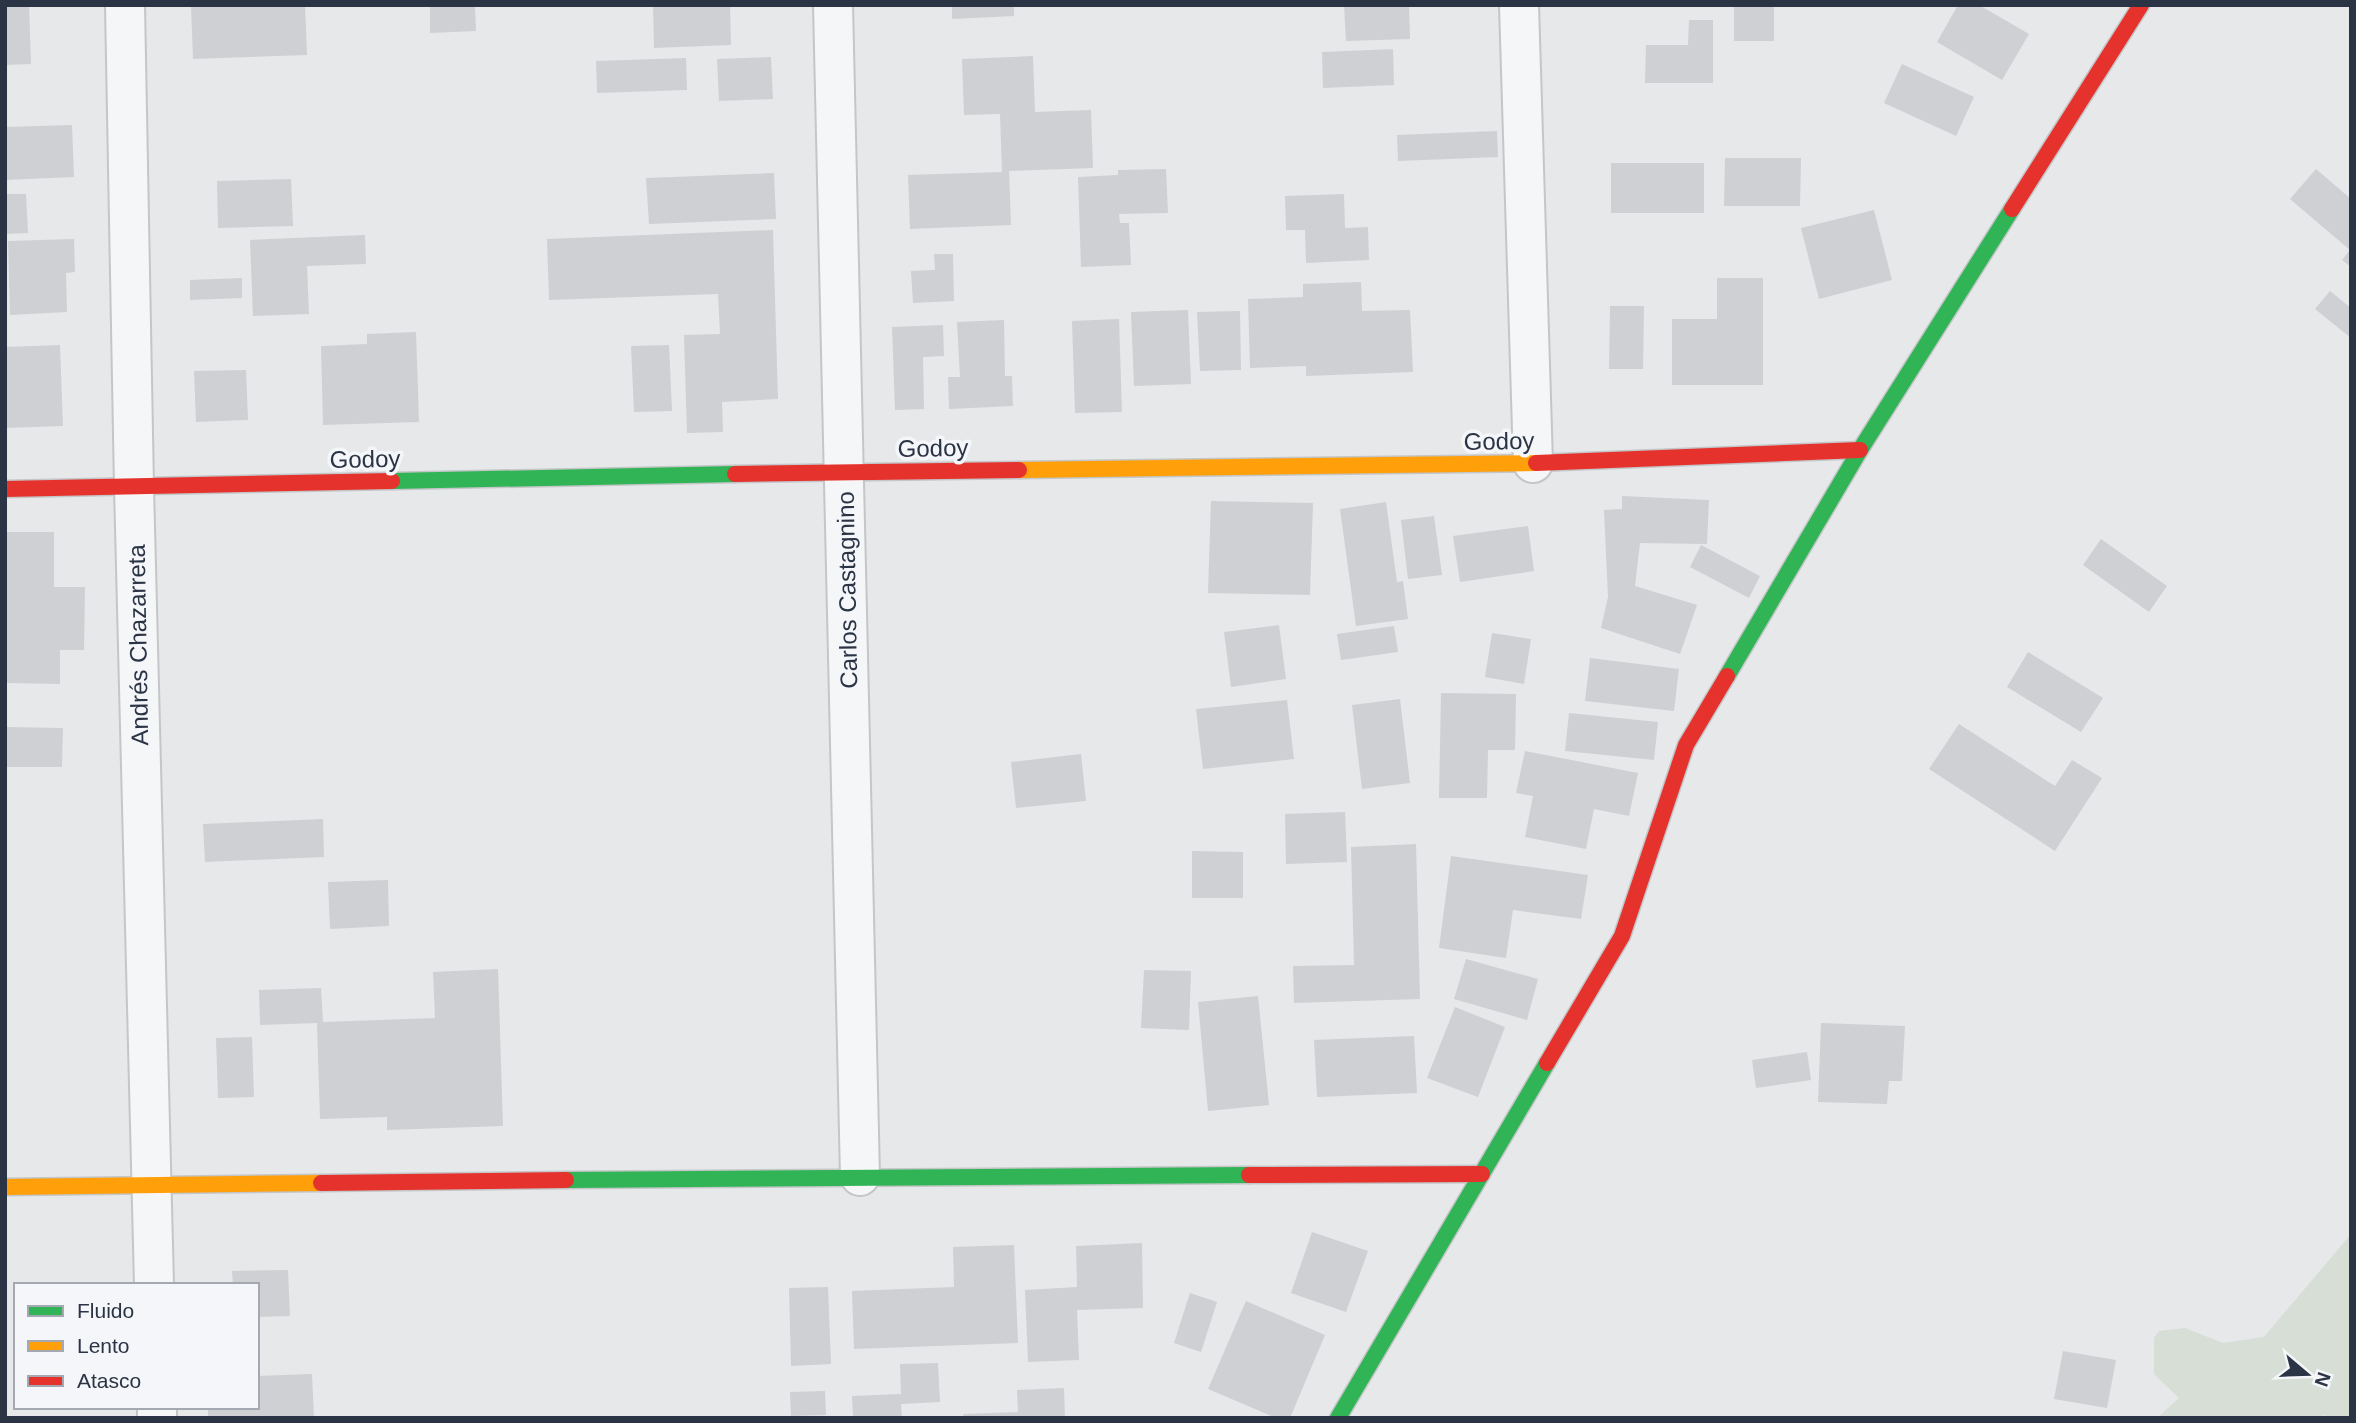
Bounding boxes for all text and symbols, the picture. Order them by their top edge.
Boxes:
street label: Godoy [1463,427,1535,455]
street label: Godoy [897,434,969,462]
street label: Godoy [329,445,401,473]
street label: Carlos Castagnino [832,491,862,689]
street label: Andrés Chazarreta [123,543,153,746]
legend [14,1283,259,1409]
text: Fluido [77,1299,134,1322]
text: Lento [77,1334,130,1357]
north arrow [2272,1339,2342,1409]
text: Atasco [77,1369,141,1392]
text: N [2310,1369,2335,1389]

